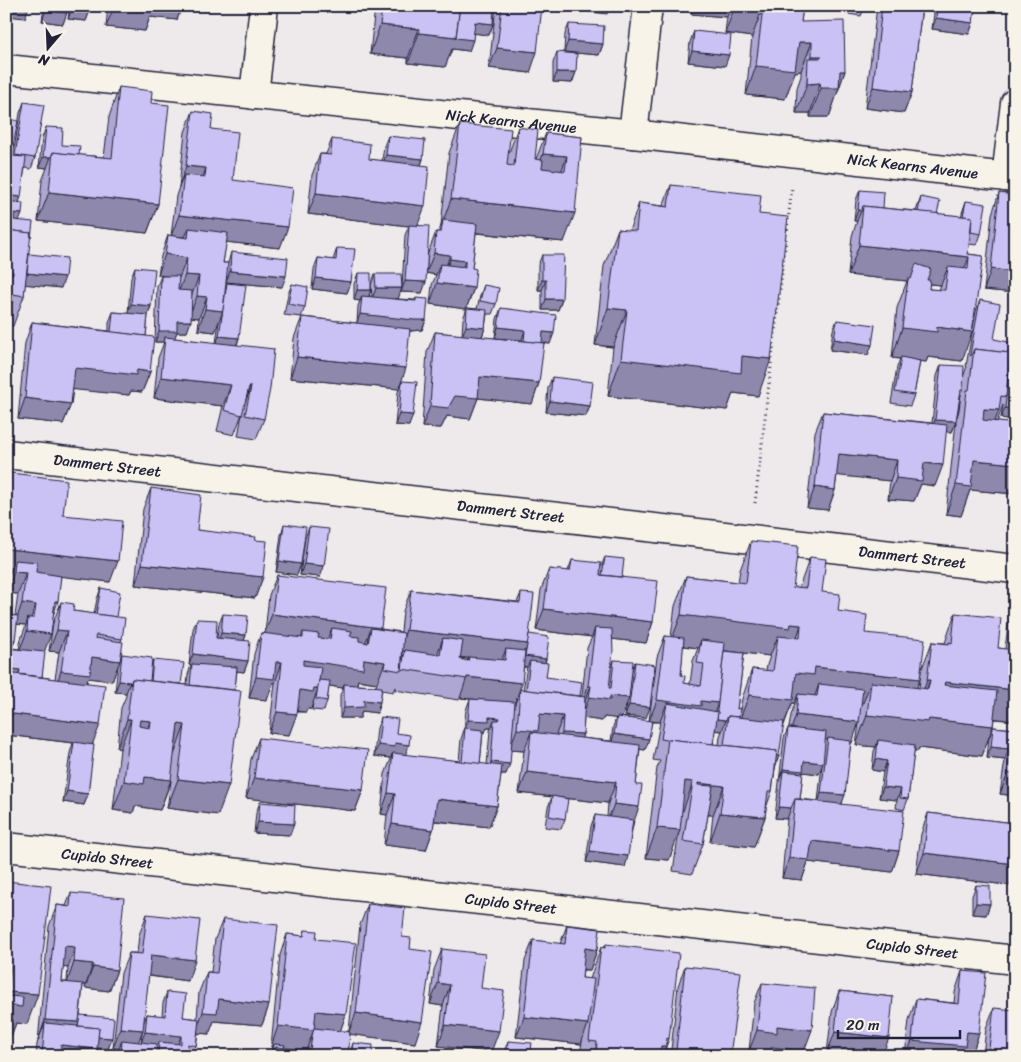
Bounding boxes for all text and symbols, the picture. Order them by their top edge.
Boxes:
north arrow [22,22,72,72]
text: N [35,46,54,74]
street label: Nick Kearns Avenue [445,102,578,141]
street label: Nick Kearns Avenue [846,146,979,187]
street label: Dammert Street [52,447,163,485]
street label: Dammert Street [456,492,566,531]
street label: Dammert Street [857,538,968,576]
street label: Cupido Street [60,840,155,876]
street label: Cupido Street [464,885,559,922]
street label: Cupido Street [865,930,960,967]
scale bar [838,1007,961,1039]
text: 20 m [846,1012,880,1038]

